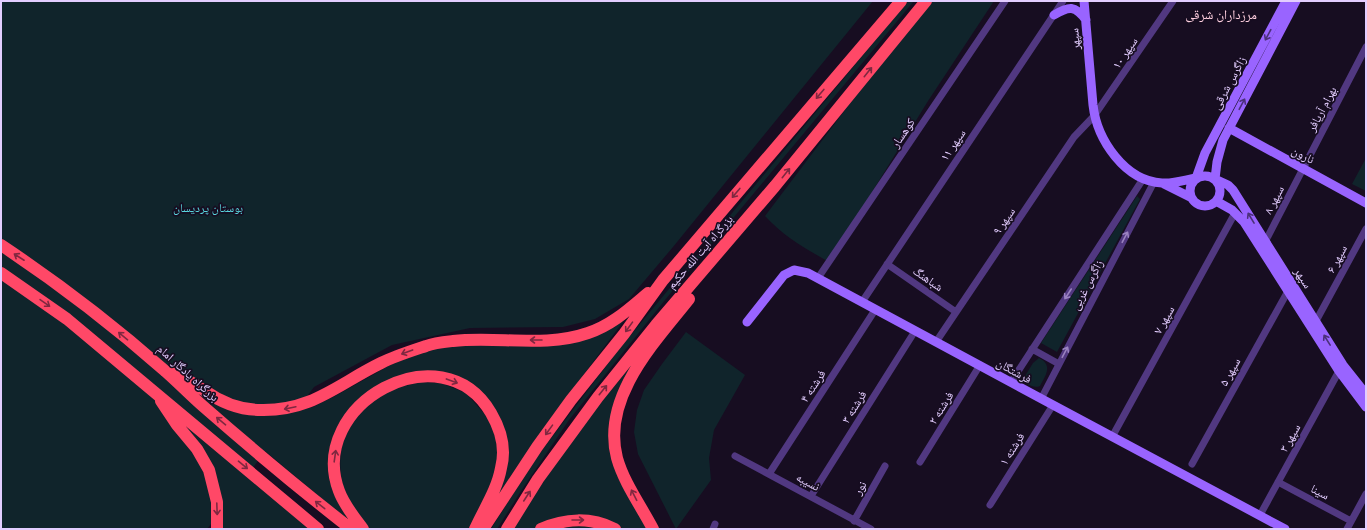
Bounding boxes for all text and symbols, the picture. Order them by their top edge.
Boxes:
district label: مرزداران شرقی [1185,7,1257,23]
street label: سپهر [1067,28,1083,51]
one-way arrow [1263,29,1271,41]
street label: سپهر ۱۰ [1109,34,1141,72]
street label: زاگرس شرقی [1209,54,1249,112]
one-way arrow [863,67,872,78]
street label: بهرام آریافر [1304,84,1341,135]
one-way arrow [816,89,825,99]
one-way arrow [1239,98,1246,110]
street label: کوهسار [888,116,918,151]
street label: سپهر ۱۱ [937,126,969,164]
street label: نارون [1289,143,1317,167]
one-way arrow [781,168,790,179]
street label: سپهر ۸ [1261,183,1287,217]
one-way arrow [732,188,741,199]
park label: بوستان پردیسان [173,201,243,215]
street label: سپهر ۹ [990,205,1018,237]
street label: بزرگراه آیت الله حکیم [664,212,737,292]
one-way arrow [1246,212,1254,224]
one-way arrow [1122,231,1130,243]
street label: سپهر ۶ [1324,242,1350,276]
one-way arrow [14,253,25,261]
street label: زاگرس غربی [1068,257,1107,313]
street label: شباهنگ [910,264,946,295]
street label: سپهر [1291,264,1315,291]
one-way arrow [1064,288,1072,299]
one-way arrow [39,299,50,307]
street label: سپهر ۷ [1151,303,1177,336]
one-way arrow [625,322,633,333]
one-way arrow [118,331,128,340]
one-way arrow [1323,334,1331,346]
one-way arrow [530,336,543,344]
street label: بزرگراه یادگار امام [154,342,222,405]
one-way arrow [1062,346,1069,358]
one-way arrow [402,349,414,357]
street label: سپهر ۵ [1217,355,1243,388]
street label: فرشتگان [994,356,1034,386]
street label: فرشته ۴ [797,367,829,405]
one-way arrow [446,378,458,386]
one-way arrow [598,385,607,396]
street label: فرشته ۳ [839,388,869,426]
street label: فرشته ۲ [926,389,956,427]
one-way arrow [284,404,297,412]
one-way arrow [215,417,226,426]
street label: سپهر ۳ [1277,421,1303,454]
one-way arrow [545,425,553,436]
street label: فرشته ۱ [997,430,1027,468]
one-way arrow [331,450,339,463]
one-way arrow [237,460,247,469]
street label: نسیبه [794,470,822,494]
street label: نور [850,479,869,498]
street label: سینا [1308,481,1332,503]
one-way arrow [630,489,637,501]
one-way arrow [523,491,531,502]
one-way arrow [315,500,326,509]
one-way arrow [214,502,221,515]
one-way arrow [571,516,584,524]

